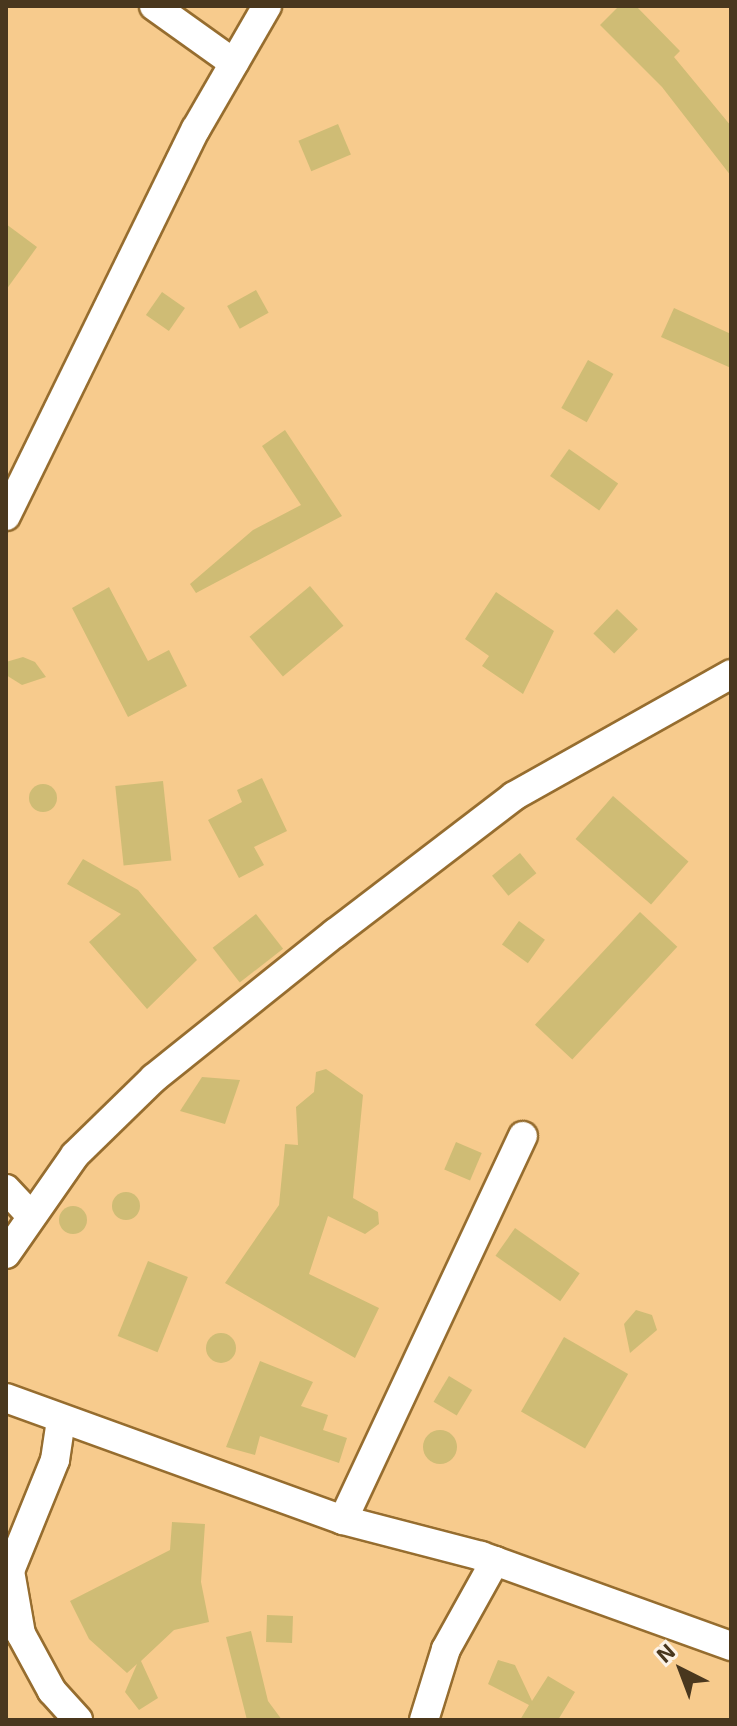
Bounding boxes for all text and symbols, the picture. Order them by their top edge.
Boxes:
north arrow [641,1630,721,1710]
text: N [650,1637,680,1667]

